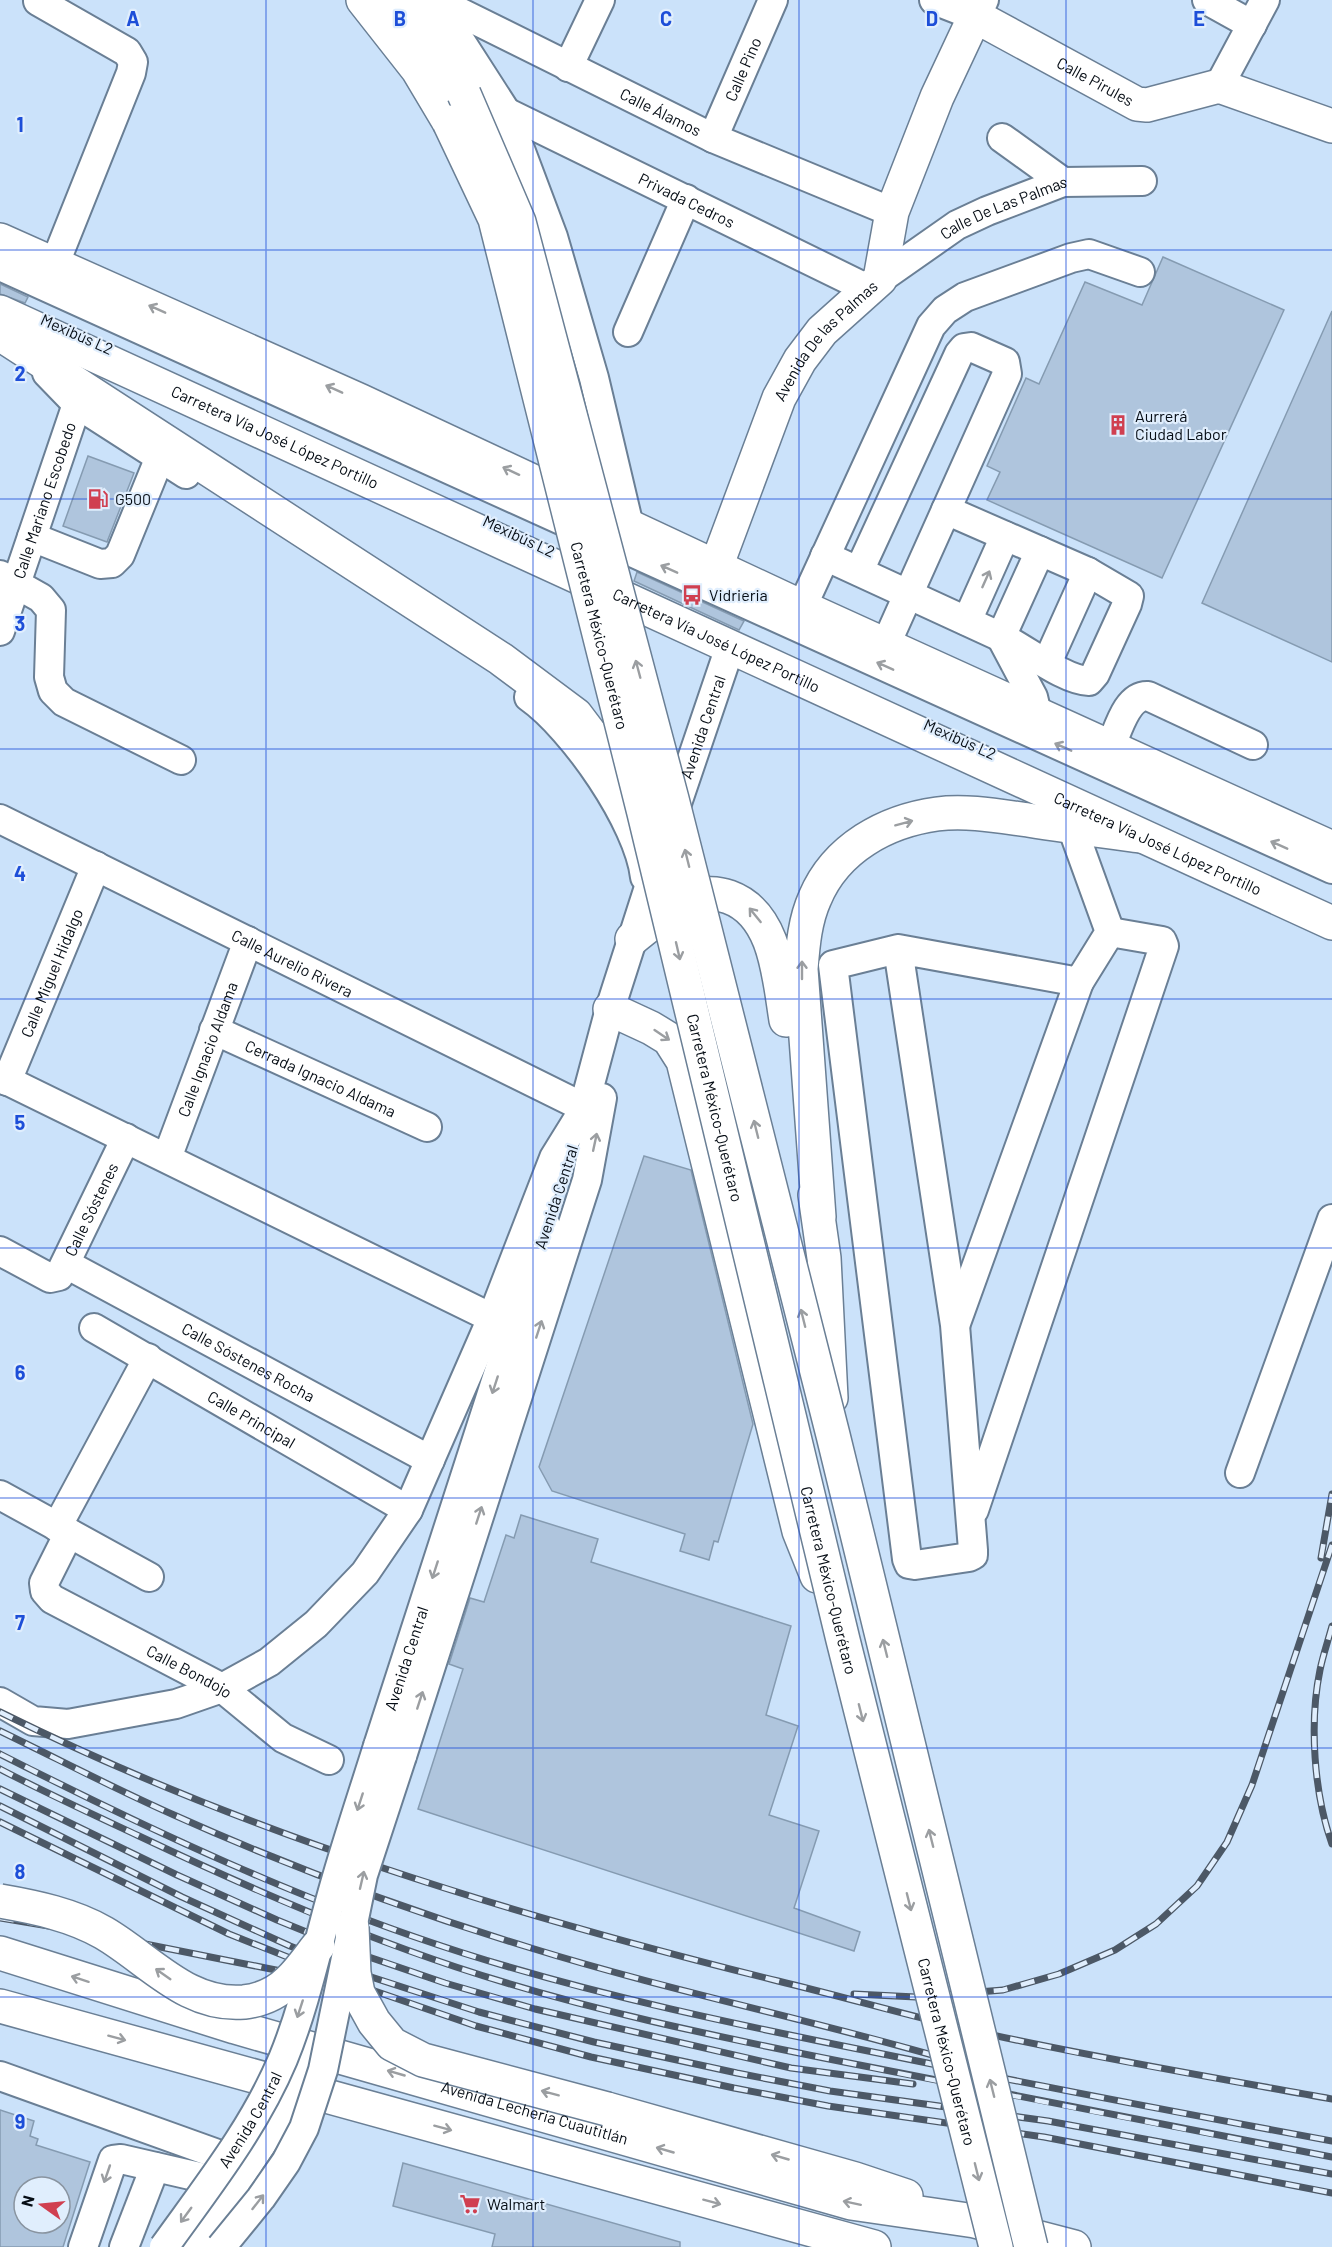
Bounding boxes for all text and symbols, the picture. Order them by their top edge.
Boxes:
text: A [126,6,140,30]
text: B [394,6,406,30]
text: C [660,6,672,30]
text: D [926,6,938,30]
text: E [1193,6,1205,30]
street label: Calle Pino [720,34,765,104]
street label: Calle Pirules [1054,52,1137,109]
street label: Calle Álamos [617,84,705,140]
text: 1 [16,112,24,136]
street label: Privada Cedros [636,168,738,231]
street label: Calle De Las Palmas [936,172,1067,243]
street label: Avenida De las Palmas [769,276,881,404]
one-way arrow [148,302,166,314]
street label: Mexibús L2 [38,309,116,358]
text: 2 [14,361,26,385]
street label: Carretera Vía José López Portillo [168,381,382,492]
one-way arrow [326,382,344,394]
place label: Aurrerá Ciudad Labor [1135,406,1227,443]
building icon: Aurrerá Ciudad Labor [1106,413,1130,437]
street label: Calle Mariano Escobedo [8,419,79,581]
one-way arrow [503,464,521,476]
fuel station icon: G500 [86,487,110,511]
place label: G500 [115,489,151,508]
street label: Mexibús L2 [480,511,558,561]
street label: Carretera México-Querétaro [567,540,633,731]
one-way arrow [661,562,679,574]
one-way arrow [980,570,992,588]
bus stop icon: Vidrieria [680,583,704,607]
street label: Carretera Vía José López Portillo [610,584,823,696]
place label: Vidrieria [709,585,768,604]
text: 3 [15,611,25,635]
one-way arrow [632,660,643,679]
one-way arrow [877,660,895,672]
street label: Avenida Central [676,673,729,781]
street label: Mexibús L2 [921,714,999,763]
one-way arrow [1054,741,1072,752]
street label: Carretera Vía José López Portillo [1051,787,1265,899]
one-way arrow [894,816,913,828]
one-way arrow [1270,838,1288,850]
one-way arrow [681,849,693,868]
text: 4 [14,861,26,885]
street label: Calle Miguel Hidalgo [16,906,86,1040]
one-way arrow [749,907,762,923]
street label: Calle Aurelio Rivera [229,925,356,1001]
one-way arrow [672,942,684,961]
one-way arrow [796,961,808,981]
street label: Calle Ignacio Aldama [173,979,241,1119]
street label: Carretera México-Querétaro [684,1012,747,1204]
one-way arrow [653,1029,669,1041]
street label: Cerrada Ignacio Aldama [242,1035,399,1121]
text: 5 [15,1110,26,1134]
one-way arrow [749,1119,761,1138]
one-way arrow [590,1133,601,1153]
street label: Avenida Central [530,1142,581,1251]
street label: Calle Sóstenes [60,1160,122,1259]
one-way arrow [797,1308,809,1327]
street label: Calle Sóstenes Rocha [179,1318,318,1405]
one-way arrow [534,1320,545,1339]
text: 6 [15,1360,26,1384]
one-way arrow [489,1375,500,1394]
street label: Calle Principal [205,1386,299,1452]
street label: Carretera México-Querétaro [797,1484,861,1676]
one-way arrow [475,1506,486,1525]
one-way arrow [429,1560,440,1579]
street label: Avenida Central [380,1604,432,1713]
text: 7 [15,1610,25,1634]
one-way arrow [879,1639,891,1658]
street label: Calle Bondojo [144,1640,237,1702]
one-way arrow [415,1691,426,1710]
one-way arrow [856,1703,868,1722]
one-way arrow [354,1792,365,1811]
one-way arrow [925,1828,937,1847]
text: 8 [15,1859,26,1883]
one-way arrow [357,1871,368,1890]
one-way arrow [903,1892,915,1911]
street label: Carretera México-Querétaro [914,1956,980,2148]
one-way arrow [155,1968,172,1980]
one-way arrow [71,1972,90,1983]
one-way arrow [293,1999,304,2018]
one-way arrow [107,2033,126,2045]
one-way arrow [387,2067,406,2078]
street label: Avenida Central [214,2068,285,2171]
street label: Avenida Lecheria Cuautitlán [439,2076,630,2148]
one-way arrow [986,2079,998,2098]
one-way arrow [541,2087,560,2099]
text: 9 [15,2109,25,2133]
one-way arrow [433,2123,452,2134]
one-way arrow [655,2144,674,2155]
one-way arrow [771,2151,790,2163]
one-way arrow [972,2162,983,2181]
one-way arrow [101,2164,112,2183]
north arrow [12,2175,72,2235]
supermarket icon: Walmart [458,2192,482,2216]
text: N [16,2193,38,2209]
one-way arrow [252,2194,265,2210]
place label: Walmart [487,2194,545,2213]
one-way arrow [702,2197,721,2209]
one-way arrow [843,2197,862,2208]
one-way arrow [180,2207,192,2223]

